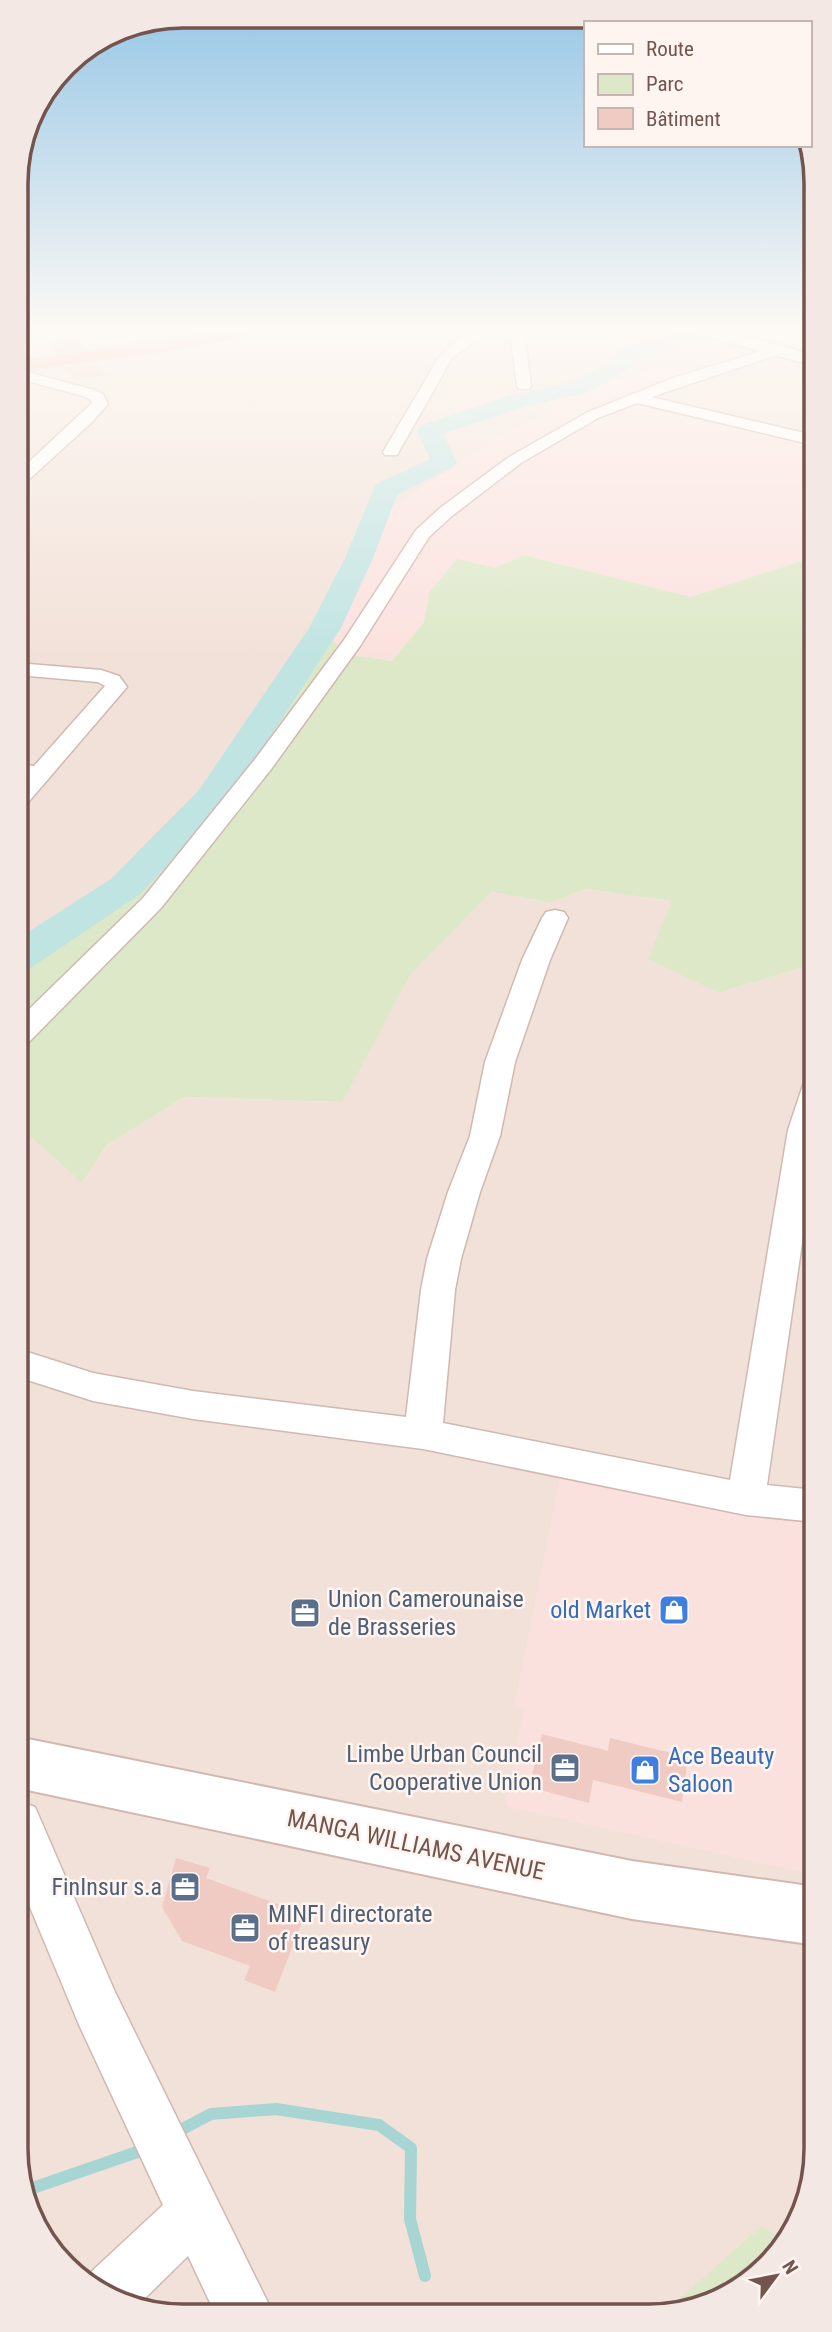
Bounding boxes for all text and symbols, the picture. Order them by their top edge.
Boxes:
legend [584,21,811,147]
text: Route [646,37,694,61]
text: Parc [646,72,684,96]
text: Bâtiment [646,107,721,131]
place label: Union Camerounaise de Brasseries [328,1585,524,1641]
shop icon: old Market [657,1593,691,1627]
office icon: Union Camerounaise de Brasseries [288,1596,322,1630]
place label: old Market [550,1596,651,1624]
place label: Limbe Urban Council Cooperative Union [346,1740,542,1796]
place label: Ace Beauty Saloon [668,1742,774,1798]
office icon: Limbe Urban Council Cooperative Union [548,1751,582,1785]
shop icon: Ace Beauty Saloon [628,1753,662,1787]
street label: MANGA WILLIAMS AVENUE [285,1804,547,1886]
office icon: FinInsur s.a [168,1870,202,1904]
place label: FinInsur s.a [52,1873,162,1901]
place label: MINFI directorate of treasury [268,1900,433,1956]
office icon: MINFI directorate of treasury [228,1911,262,1945]
north arrow [741,2241,811,2311]
text: N [777,2256,803,2278]

